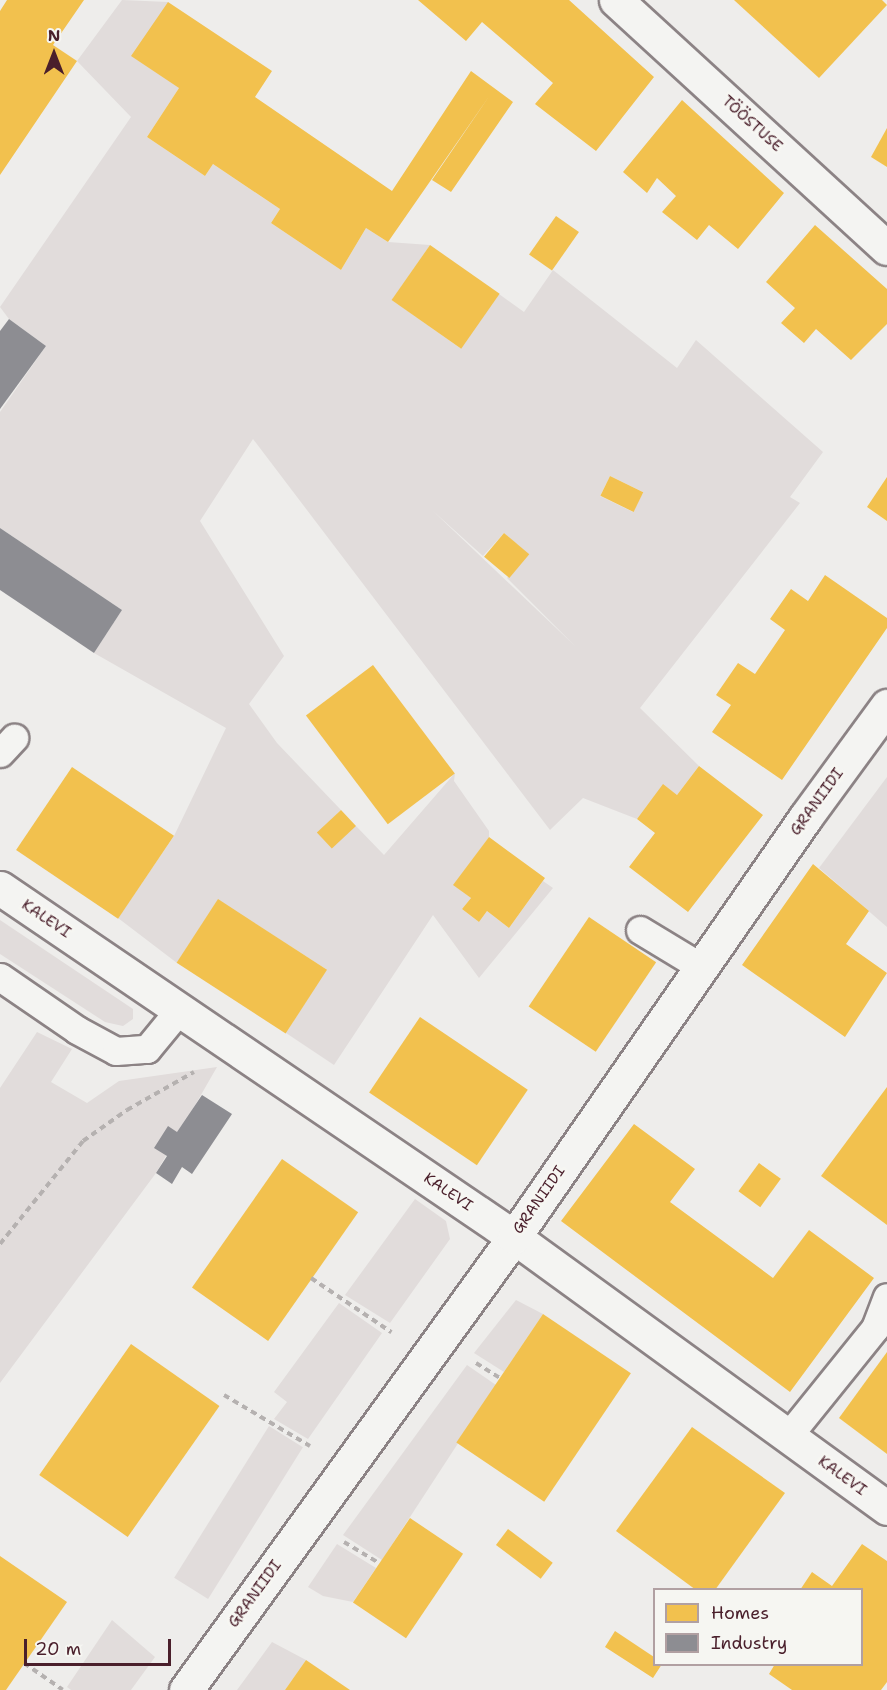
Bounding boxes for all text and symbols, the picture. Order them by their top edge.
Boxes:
north arrow [24,24,84,84]
text: N [48,25,60,46]
street label: TÖÖSTUSE [718,92,786,156]
street label: GRANIIDI [787,765,847,839]
street label: KALEVI [18,896,74,942]
street label: GRANIIDI [509,1163,569,1237]
street label: KALEVI [420,1169,476,1215]
street label: KALEVI [814,1452,870,1500]
street label: GRANIIDI [225,1557,285,1631]
legend [653,1588,863,1666]
text: Homes [711,1601,769,1625]
scale bar [27,1627,174,1665]
text: Industry [711,1631,787,1655]
text: 20 m [35,1637,81,1661]

